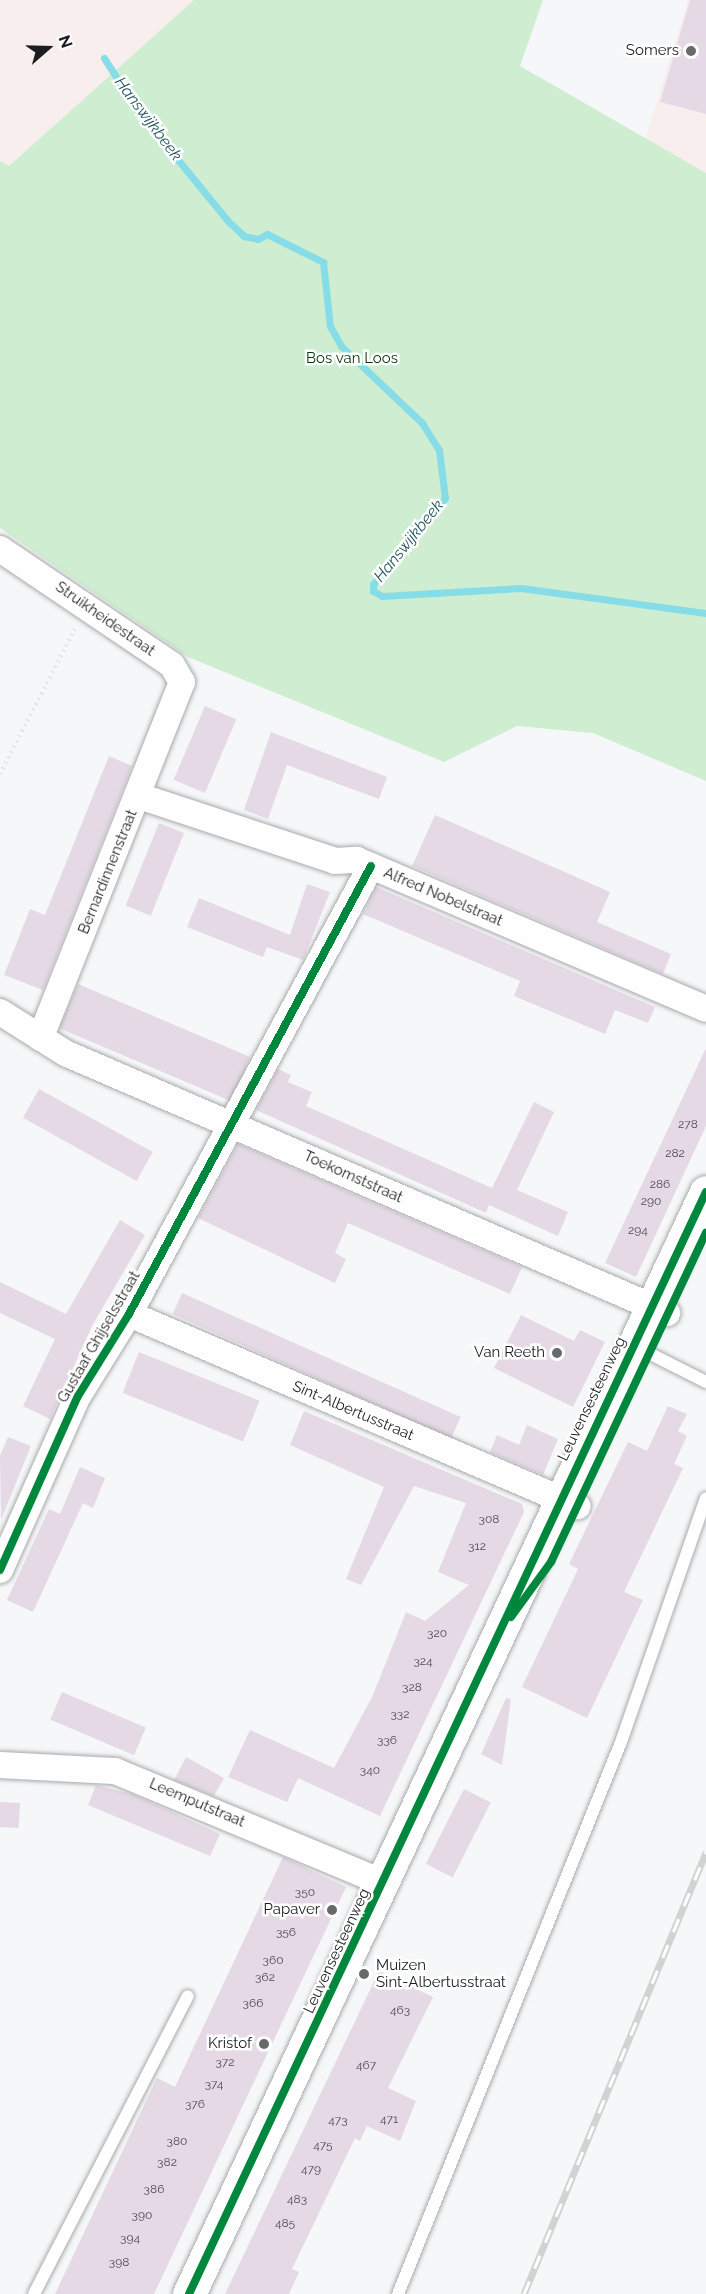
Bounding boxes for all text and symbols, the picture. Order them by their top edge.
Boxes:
north arrow [18,18,78,78]
text: N [54,33,76,51]
place label: Somers [626,42,679,60]
marker: Somers [684,44,698,58]
water label: Hanswijkbeek [110,73,186,165]
park label: Bos van Loos [306,350,398,368]
water label: Hanswijkbeek [370,496,448,586]
street label: Struikheidestraat [52,578,158,660]
street label: Bernardinnenstraat [75,807,141,937]
street label: Alfred Nobelstraat [381,864,505,930]
house number: 278 [678,1118,698,1132]
street label: Toekomststraat [301,1147,405,1207]
house number: 282 [665,1147,685,1161]
house number: 286 [650,1178,670,1192]
house number: 290 [641,1195,661,1209]
house number: 294 [628,1224,648,1238]
street label: Gustaaf Ghijselsstraat [54,1268,144,1406]
street label: Leuvensesteenweg [554,1334,630,1464]
place label: Van Reeth [474,1344,545,1362]
marker: Van Reeth [550,1346,564,1360]
street label: Sint-Albertusstraat [290,1377,416,1445]
house number: 308 [479,1513,499,1527]
house number: 312 [468,1540,486,1554]
house number: 320 [427,1627,447,1641]
house number: 324 [413,1655,433,1669]
house number: 328 [402,1681,422,1695]
house number: 332 [390,1708,410,1722]
house number: 336 [377,1734,397,1748]
house number: 340 [360,1764,380,1778]
street label: Leemputstraat [147,1775,247,1831]
house number: 350 [295,1886,315,1900]
street label: Leuvensesteenweg [300,1886,374,2016]
place label: Papaver [264,1901,320,1919]
marker: Papaver [325,1903,339,1917]
house number: 356 [276,1926,296,1940]
house number: 360 [263,1954,283,1968]
place label: Muizen Sint-Albertusstraat [376,1956,506,1991]
marker: Muizen Sint-Albertusstraat [357,1967,371,1981]
house number: 362 [255,1971,275,1985]
house number: 366 [243,1997,263,2011]
house number: 463 [390,2004,410,2018]
place label: Kristof [208,2035,252,2053]
marker: Kristof [257,2037,271,2051]
house number: 372 [215,2056,235,2070]
house number: 467 [356,2059,376,2073]
house number: 374 [205,2078,223,2092]
house number: 376 [185,2098,205,2112]
house number: 471 [380,2113,398,2127]
house number: 473 [328,2114,348,2128]
house number: 380 [167,2135,187,2149]
house number: 475 [313,2139,333,2153]
house number: 382 [157,2156,177,2170]
house number: 479 [301,2163,321,2177]
house number: 386 [144,2183,164,2197]
house number: 483 [287,2193,307,2207]
house number: 390 [132,2209,152,2223]
house number: 485 [275,2217,295,2231]
house number: 394 [120,2232,140,2246]
house number: 398 [109,2256,129,2270]

